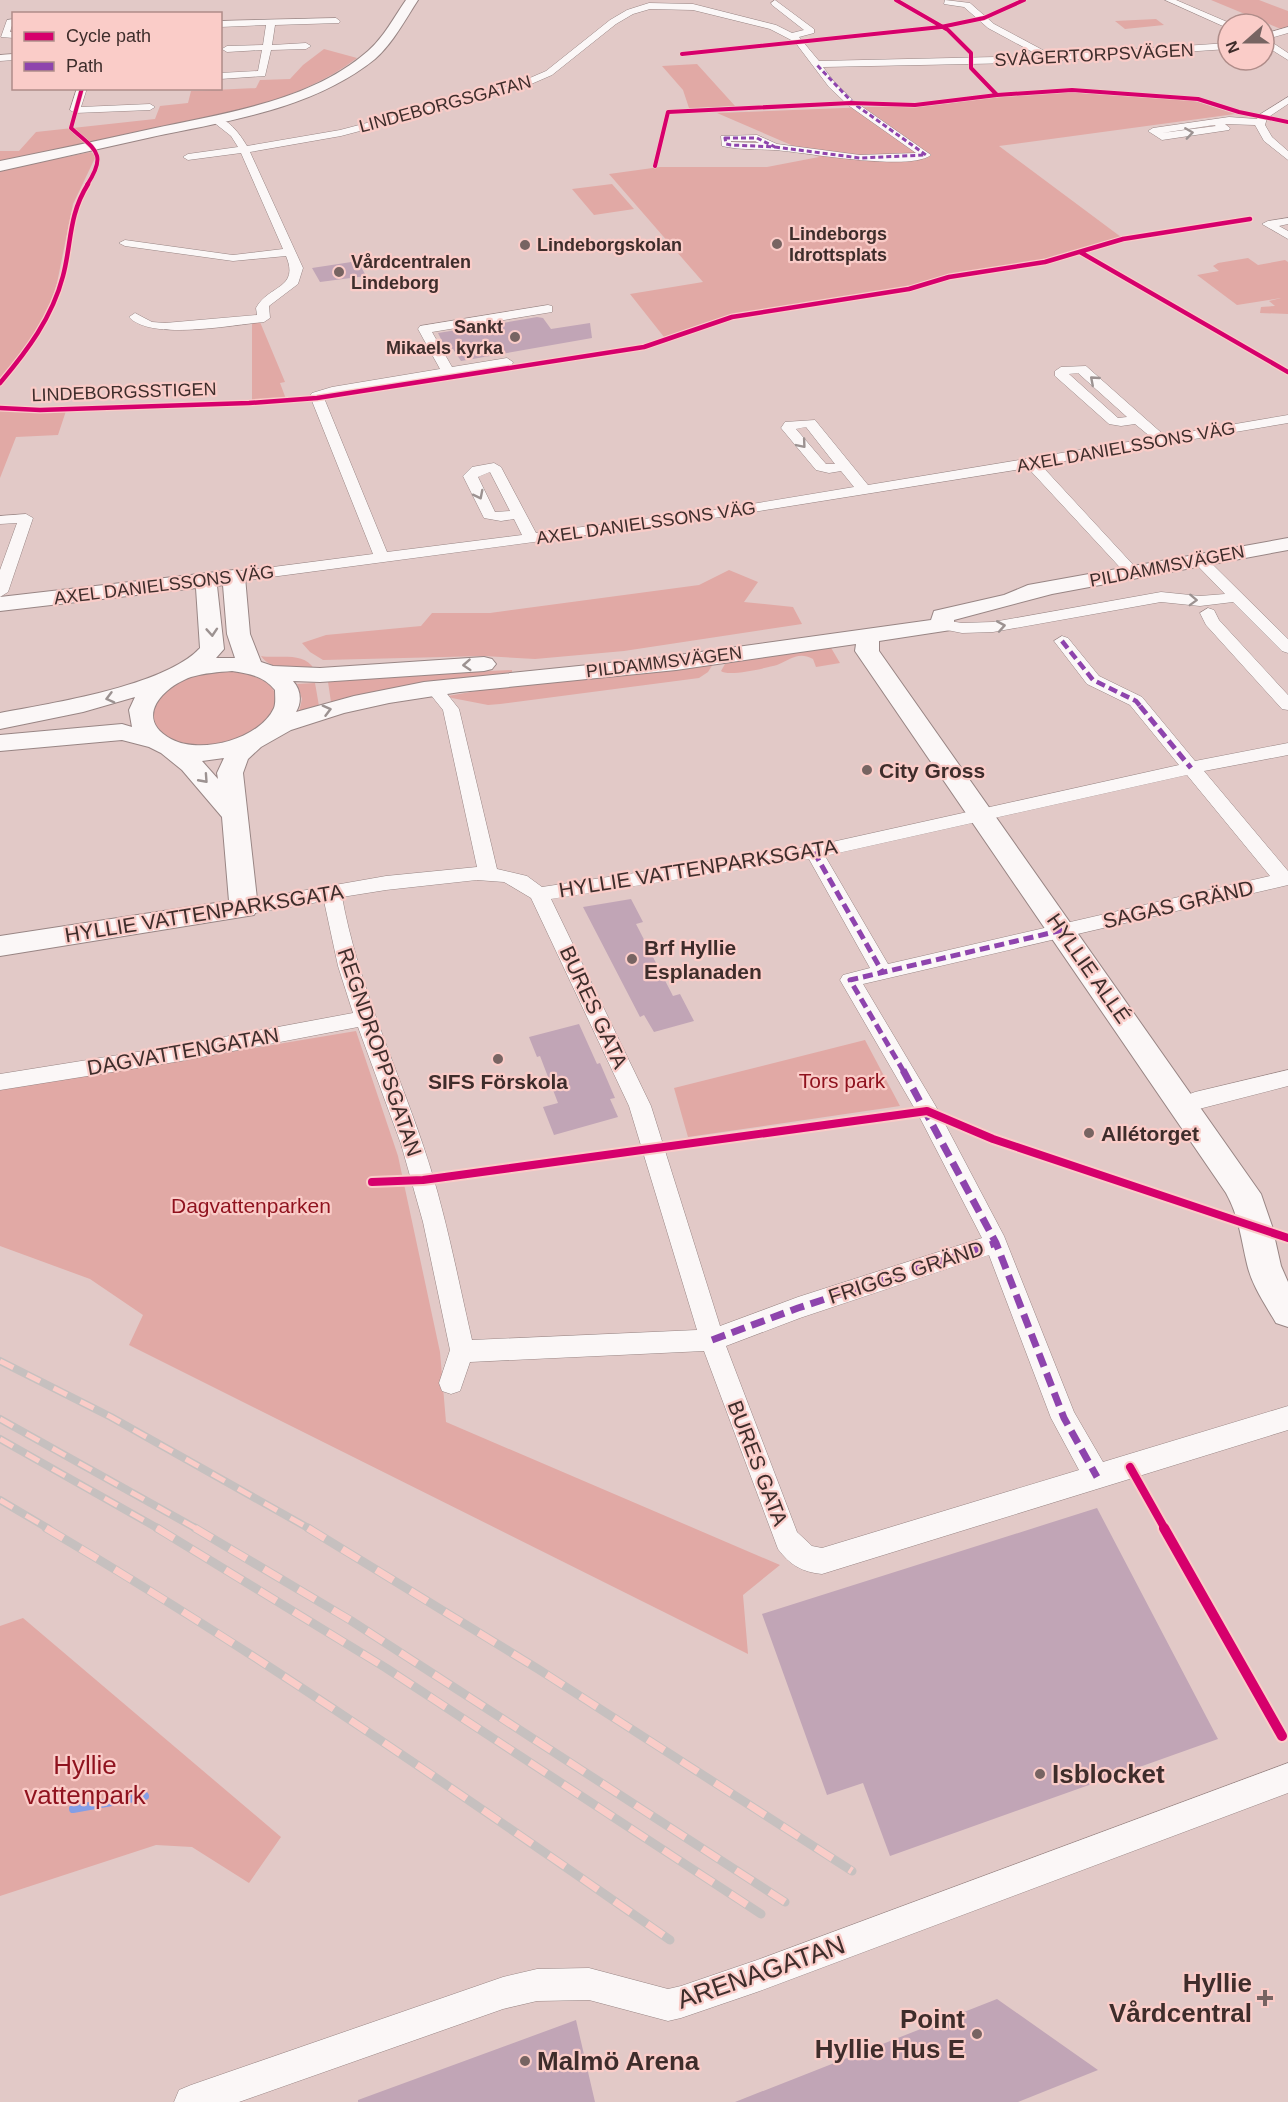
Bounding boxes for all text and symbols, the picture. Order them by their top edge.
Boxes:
legend [12,12,222,90]
north arrow [1216,12,1276,72]
text: Cycle path [66,26,151,46]
text: N [1222,39,1242,56]
street label: SVÅGERTORPSVÄGEN [994,40,1194,70]
text: Path [66,56,103,76]
street label: LINDEBORGSGATAN [357,71,533,137]
one-way arrow [1184,128,1193,140]
place label: Lindeborgs Idrottsplats [789,224,887,265]
place label: Lindeborgskolan [537,235,682,255]
marker: Lindeborgs Idrottsplats [770,237,784,251]
marker: Lindeborgskolan [518,238,532,252]
place label: Vårdcentralen Lindeborg [351,252,471,293]
marker: Vårdcentralen Lindeborg [332,265,346,279]
place label: Sankt Mikaels kyrka [386,317,504,358]
marker: Sankt Mikaels kyrka [508,330,522,344]
one-way arrow [1090,376,1100,387]
street label: LINDEBORGSSTIGEN [31,379,217,405]
street label: AXEL DANIELSSONS VÄG [1015,418,1237,476]
one-way arrow [795,437,806,448]
one-way arrow [472,488,483,499]
street label: AXEL DANIELSSONS VÄG [535,498,757,548]
street label: PILDAMMSVÄGEN [1088,541,1246,591]
street label: AXEL DANIELSSONS VÄG [53,562,275,608]
one-way arrow [1189,594,1198,607]
one-way arrow [997,620,1006,632]
one-way arrow [205,627,218,636]
street label: PILDAMMSVÄGEN [585,643,743,681]
one-way arrow [463,658,472,671]
one-way arrow [105,690,115,703]
one-way arrow [322,705,332,717]
place label: City Gross [879,759,985,782]
marker: City Gross [860,763,874,777]
one-way arrow [197,772,208,782]
street label: HYLLIE VATTENPARKSGATA [557,835,839,901]
street label: SAGAS GRÄND [1100,875,1256,933]
street label: HYLLIE VATTENPARKSGATA [63,880,345,946]
street label: HYLLIE ALLÉ [1043,909,1135,1027]
place label: Brf Hyllie Esplanaden [644,936,762,983]
street label: BURES GATA [556,942,632,1072]
street label: REGNDROPPSGATAN [334,945,426,1159]
marker: Brf Hyllie Esplanaden [625,952,639,966]
street label: DAGVATTENGATAN [85,1023,281,1079]
marker: SIFS Förskola [491,1052,505,1066]
park label: Tors park [799,1069,886,1092]
place label: SIFS Förskola [428,1070,568,1093]
place label: Allétorget [1101,1122,1199,1145]
marker: Allétorget [1082,1126,1096,1140]
park label: Dagvattenparken [171,1194,331,1217]
street label: FRIGGS GRÄND [825,1236,987,1308]
street label: BURES GATA [724,1397,792,1529]
park label: Hyllie vattenpark [24,1750,147,1810]
place label: Isblocket [1052,1759,1165,1789]
marker: Isblocket [1033,1767,1047,1781]
street label: ARENAGATAN [673,1929,849,2015]
place label: Hyllie Vårdcentral [1109,1968,1252,2028]
marker: Hyllie Vårdcentral [1256,1989,1274,2007]
place label: Point Hyllie Hus E [815,2004,965,2064]
marker: Point Hyllie Hus E [970,2027,984,2041]
place label: Malmö Arena [537,2046,700,2076]
marker: Malmö Arena [518,2054,532,2068]

